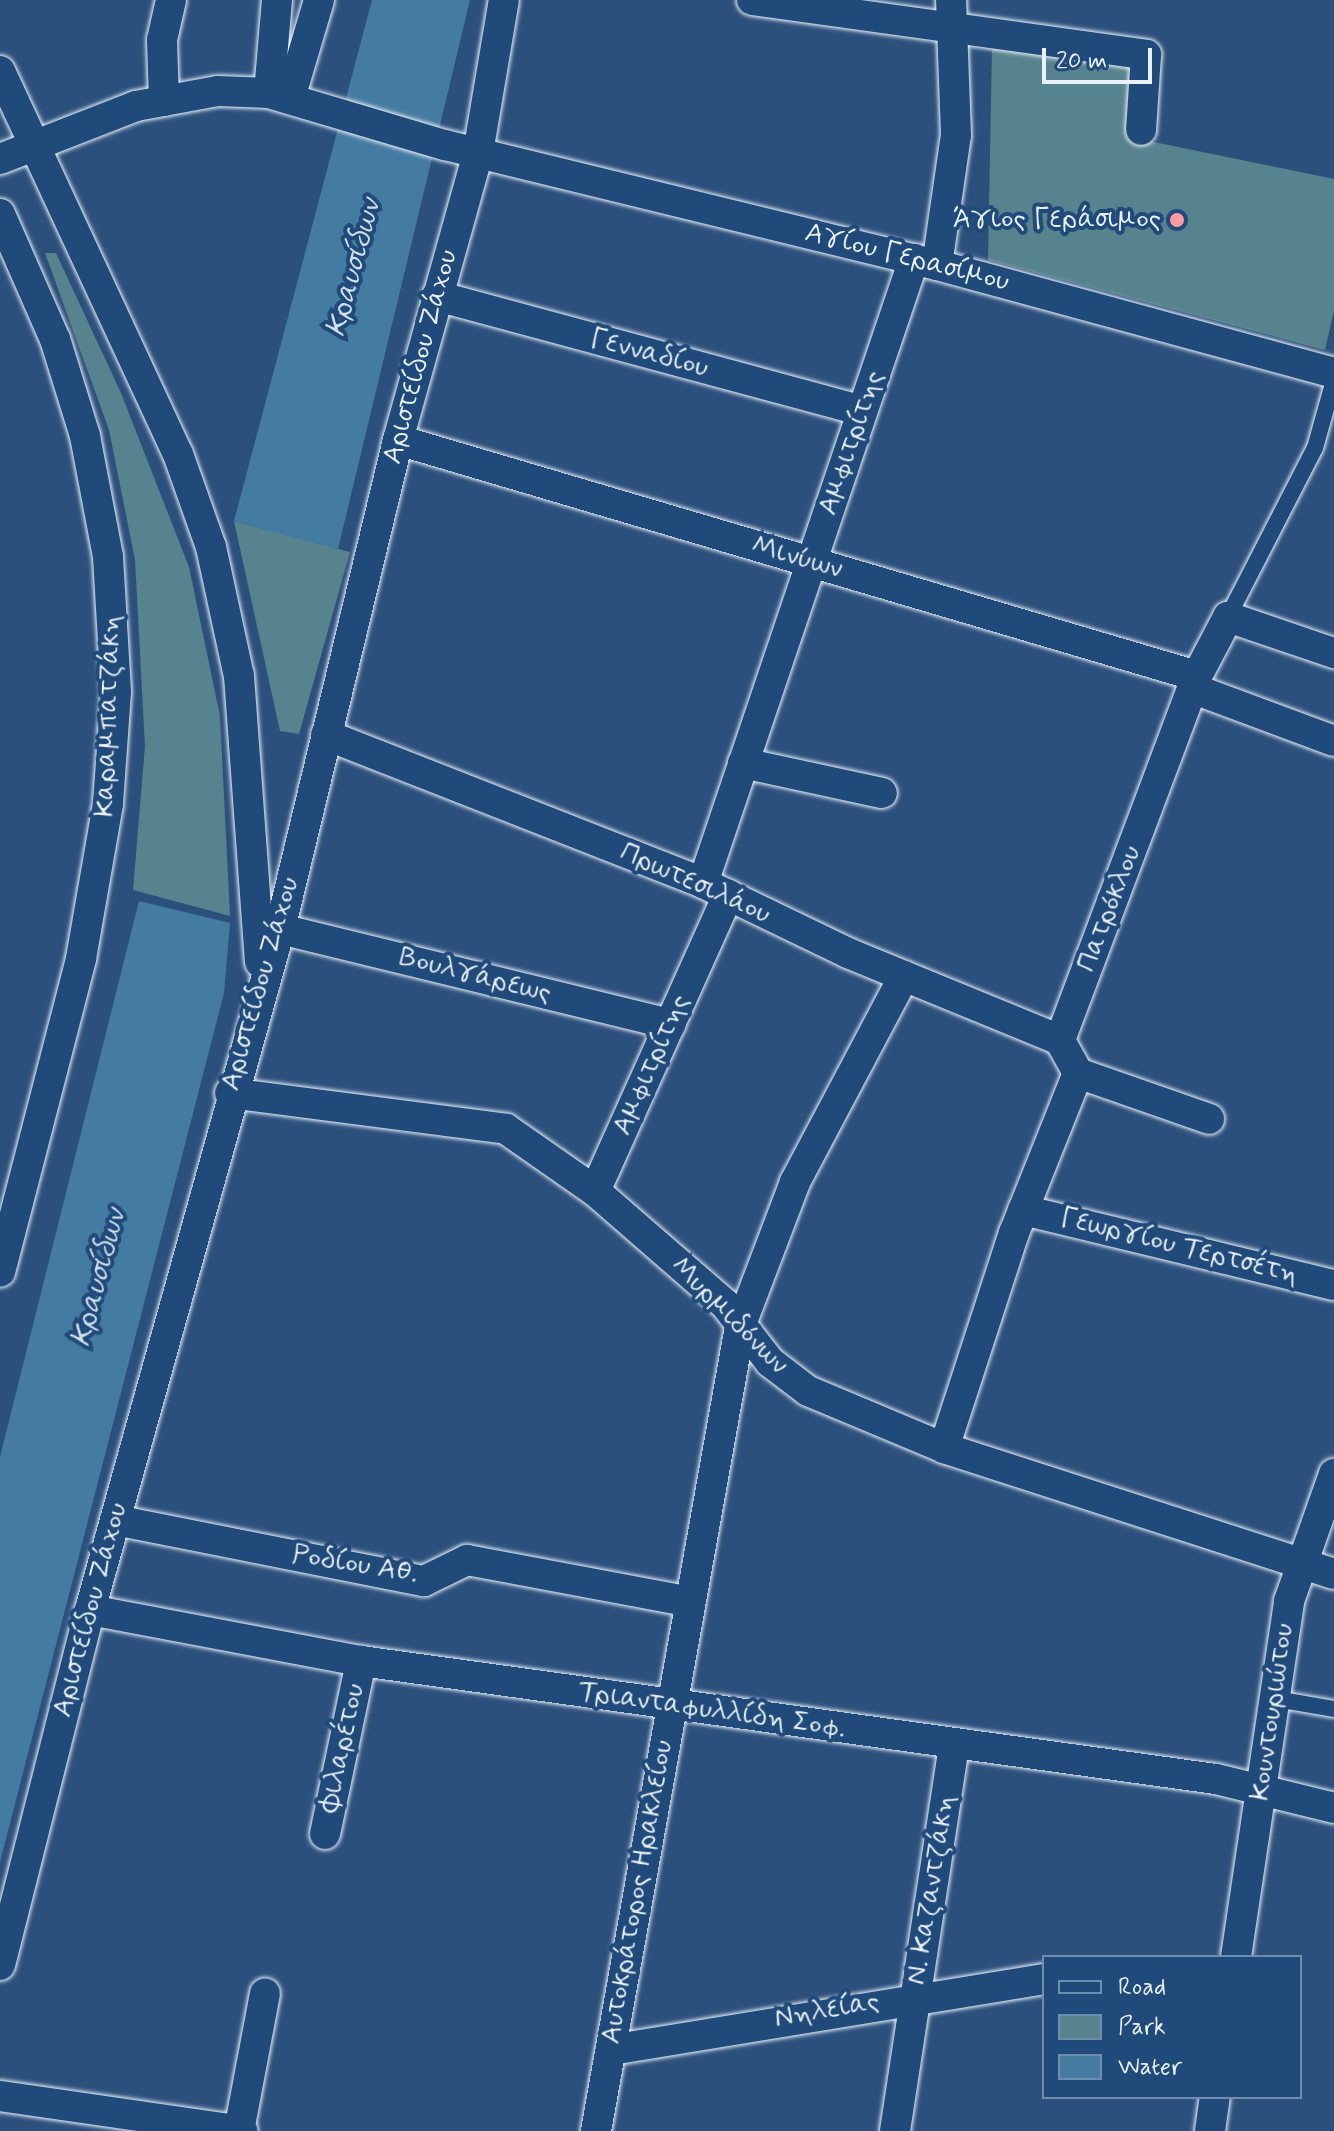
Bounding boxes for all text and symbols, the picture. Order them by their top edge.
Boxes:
scale bar [1046,32,1156,82]
text: 20 m [1056,46,1107,77]
water label: Κραυσίδων [318,195,390,341]
place label: Άγιος Γεράσιμος [953,203,1161,237]
marker: Άγιος Γεράσιμος [1168,211,1186,229]
street label: Αγίου Γερασίμου [801,216,1013,300]
street label: Αριστείδου Ζάχου [376,246,466,468]
street label: Γενναδίου [586,322,712,386]
street label: Αμφιτρίτης [812,366,892,520]
street label: Μινύων [748,529,846,587]
street label: Καραμπατζάκη [89,614,129,818]
street label: Πρωτεσιλάου [615,836,775,932]
street label: Πατρόκλου [1071,841,1149,977]
street label: Αριστείδου Ζάχου [214,873,308,1095]
street label: Βουλγάρεως [396,941,554,1011]
street label: Αμφιτρίτης [606,989,698,1141]
street label: Γεωργίου Τερτσέτη [1057,1201,1301,1293]
water label: Κραυσίδων [63,1205,135,1351]
street label: Μυρμιδόνων [663,1250,795,1382]
street label: Αριστείδου Ζάχου [46,1499,136,1721]
street label: Ροδίου Αθ. [290,1538,420,1592]
street label: Κουντουριώτου [1244,1621,1302,1803]
street label: Τριανταφυλλίδη Σοφ. [576,1676,848,1746]
street label: Φιλαρέτου [313,1681,373,1815]
street label: Αυτοκράτορος Ηρακλείου [595,1737,681,2047]
street label: Ν. Καζαντζάκη [900,1793,964,1987]
legend [1042,1955,1302,2099]
text: Road [1118,1972,1166,2003]
street label: Νηλείας [772,1985,882,2037]
text: Park [1118,2012,1166,2043]
text: Water [1118,2052,1182,2083]

